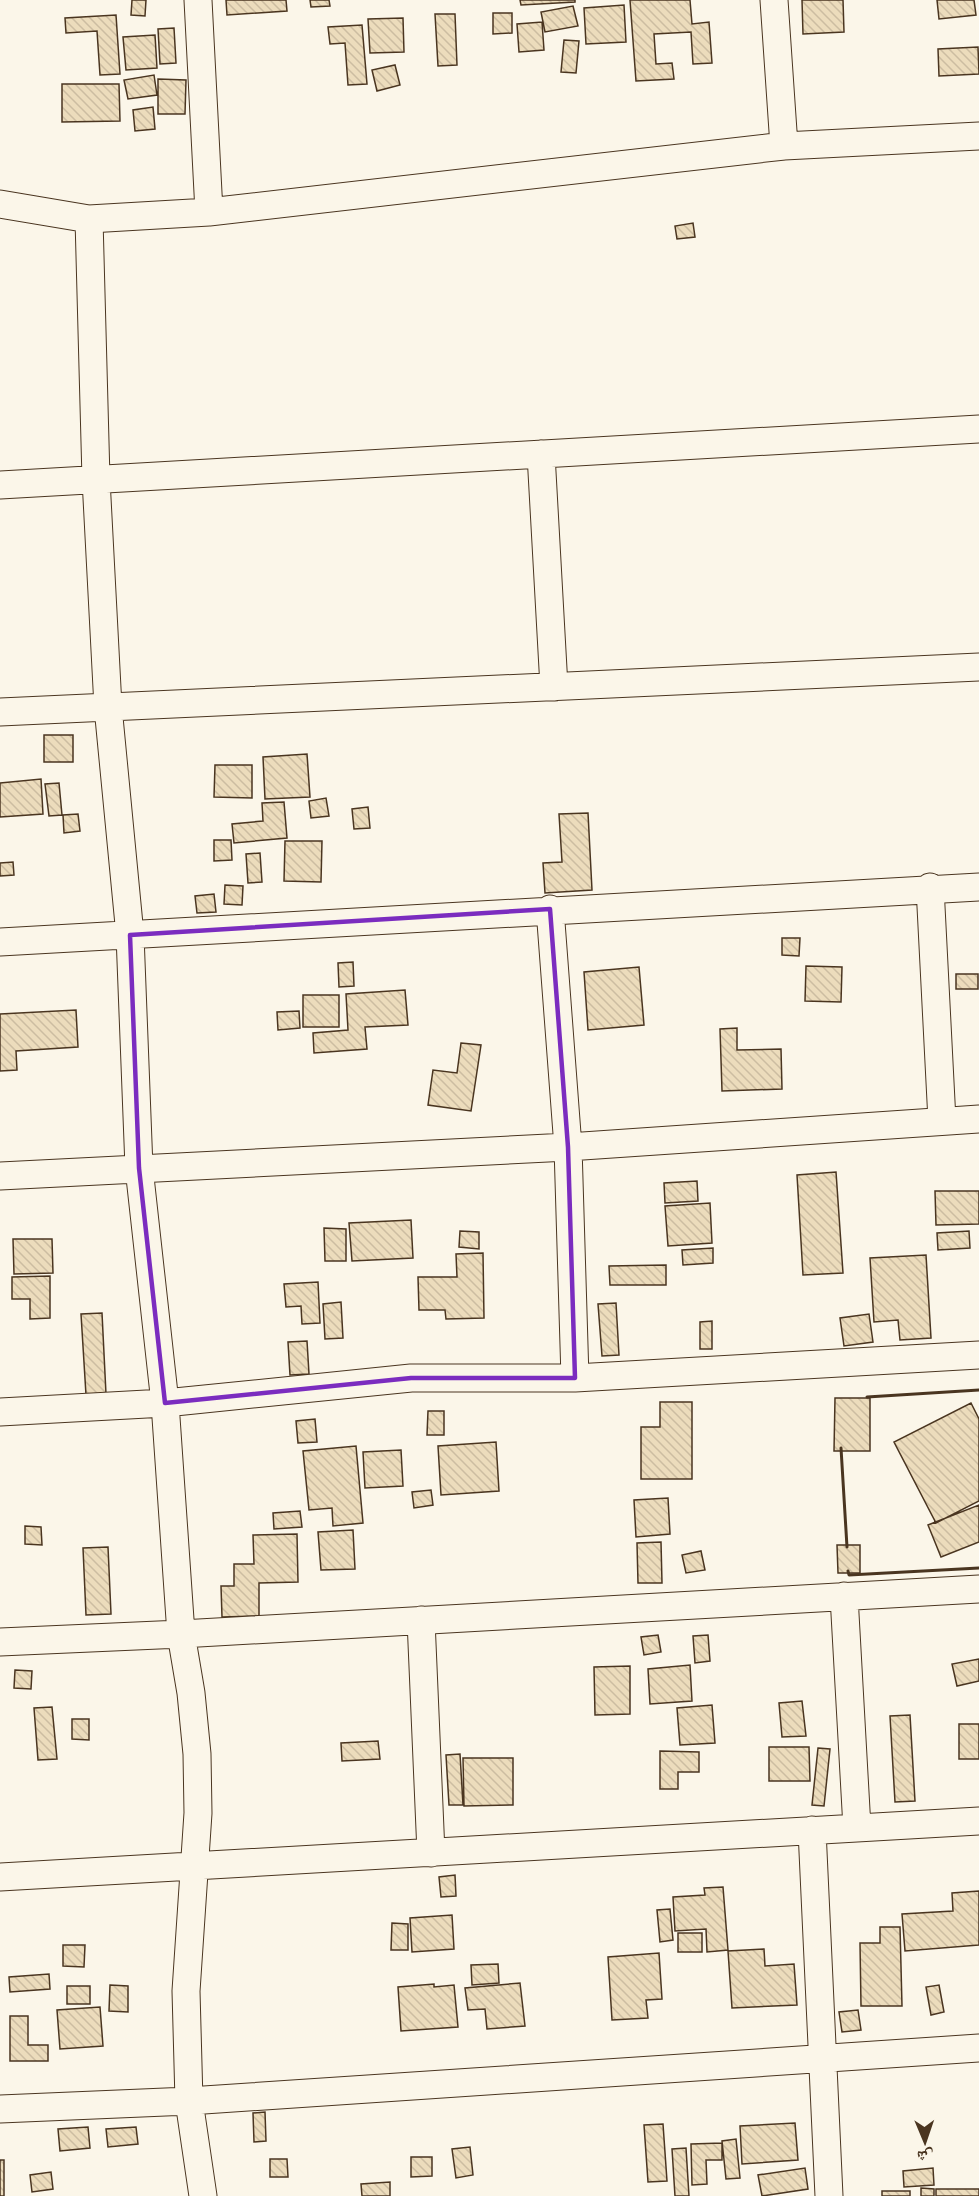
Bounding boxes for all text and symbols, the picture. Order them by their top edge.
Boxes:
north arrow [895,2112,955,2172]
text: ش [917,2147,934,2167]

